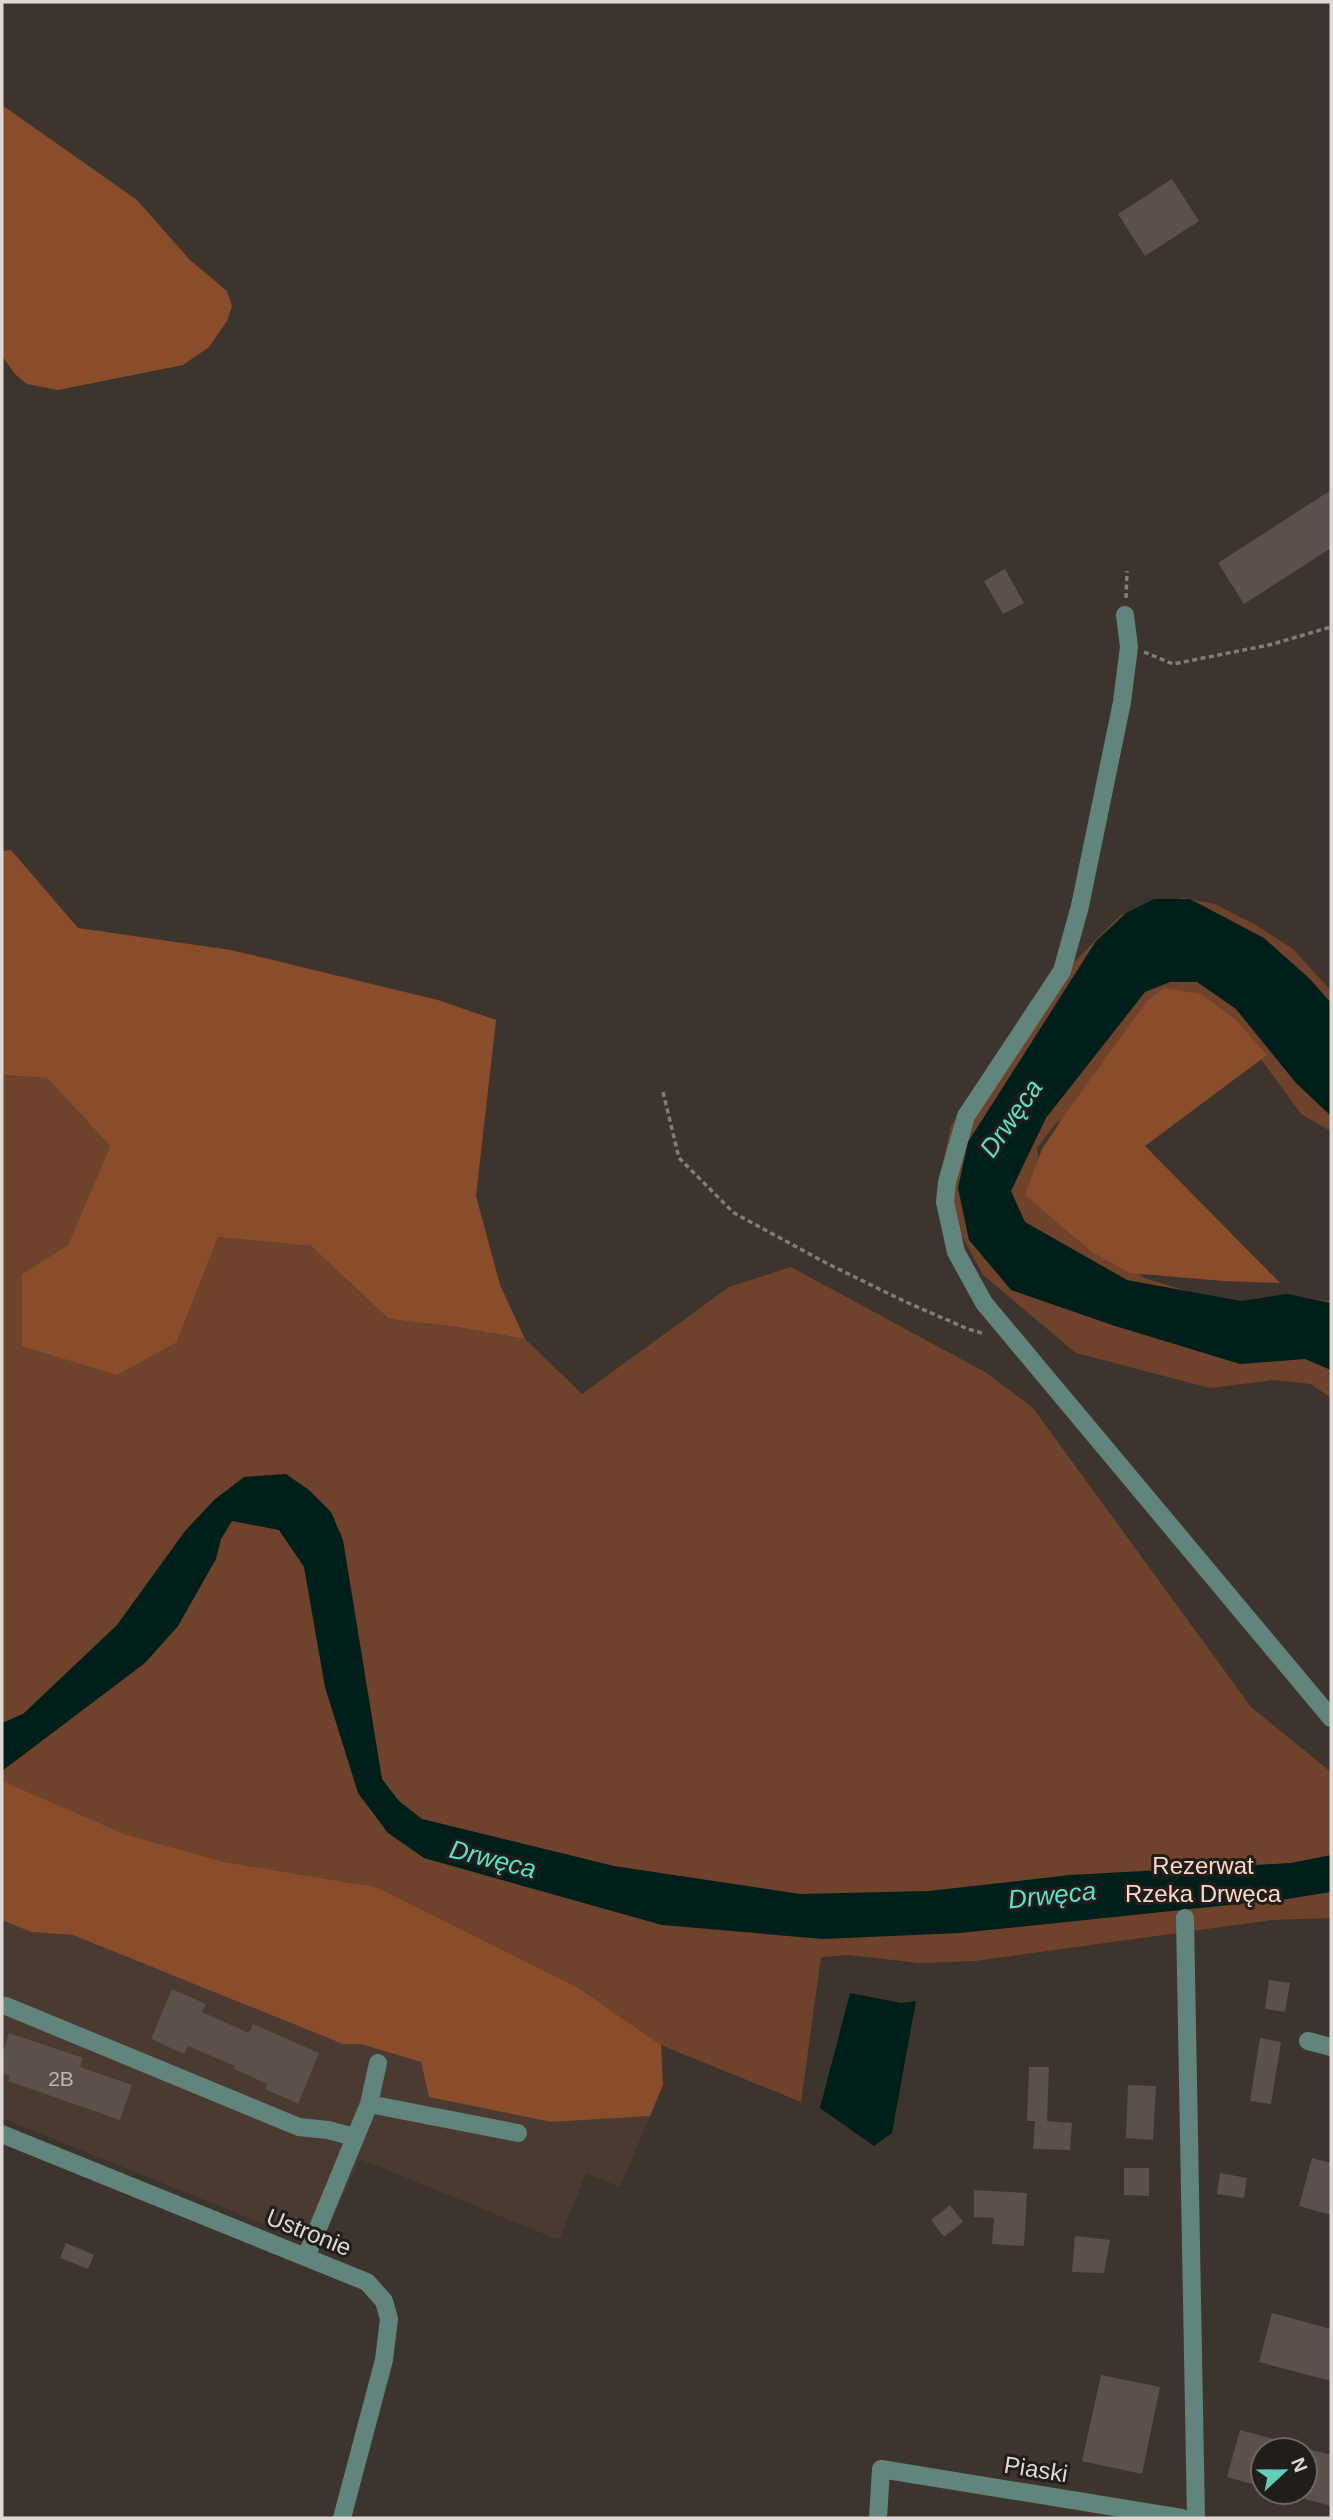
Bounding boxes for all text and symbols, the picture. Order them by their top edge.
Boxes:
water label: Drwęca [973,1073,1049,1163]
water label: Drwęca [447,1834,539,1884]
park label: Rezerwat Rzeka Drwęca [1125,1852,1282,1907]
water label: Drwęca [1007,1875,1097,1915]
house number: 2B [48,2067,74,2090]
street label: Ustronie [263,2203,355,2261]
north arrow [1249,2436,1319,2506]
street label: Piaski [1002,2451,1070,2487]
text: N [1287,2455,1312,2475]

